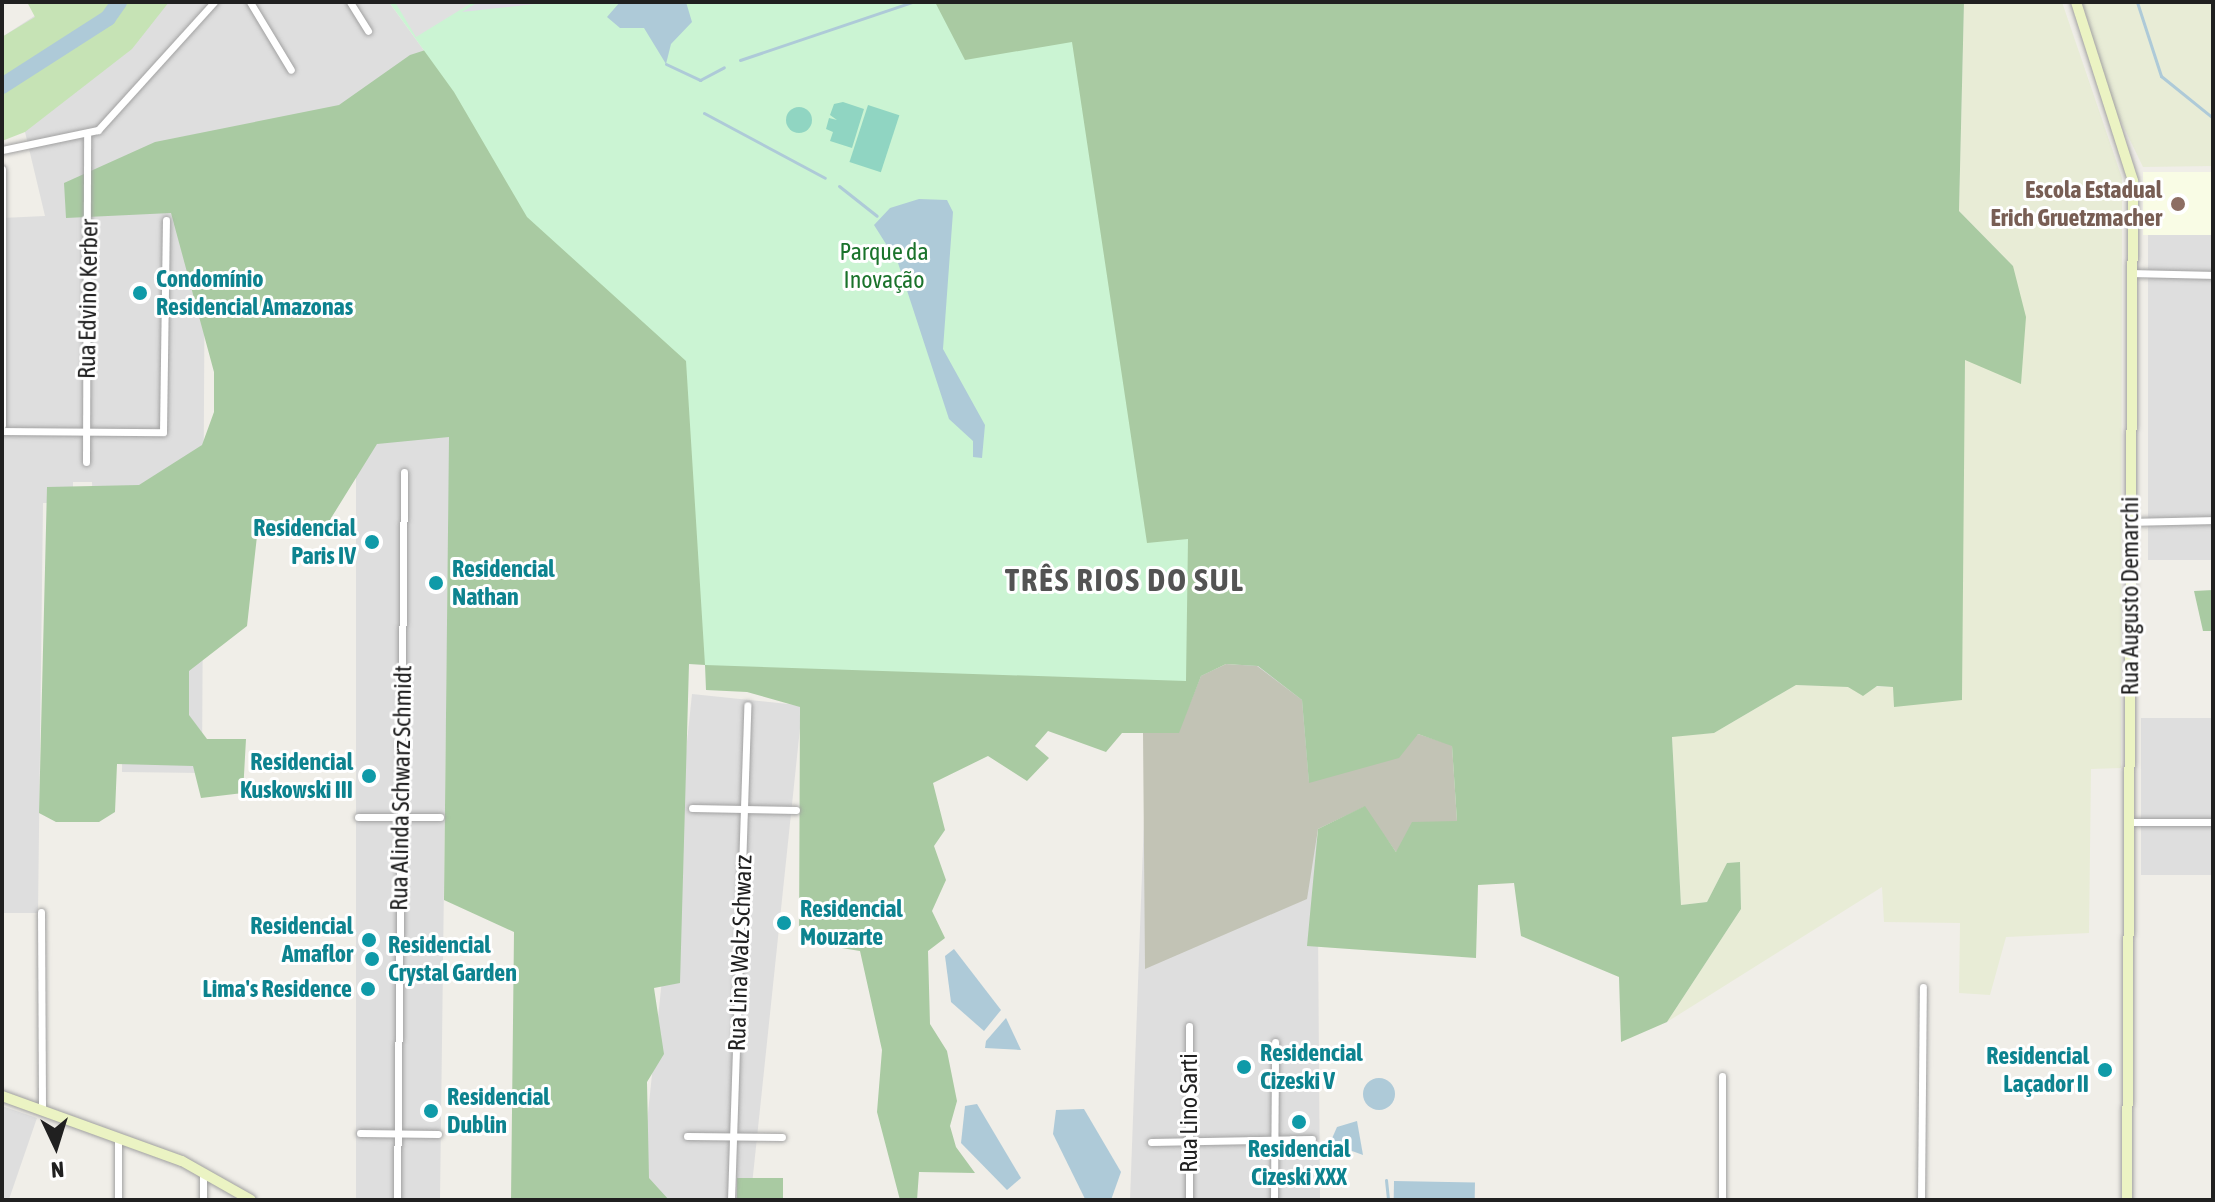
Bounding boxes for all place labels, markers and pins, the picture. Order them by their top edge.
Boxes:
place label: Escola Estadual Erich Gruetzmacher [1991,176,2162,232]
marker: Escola Estadual Erich Gruetzmacher [2169,195,2187,213]
place label: Condomínio Residencial Amazonas [156,265,353,321]
marker: Condomínio Residencial Amazonas [131,284,149,302]
place label: Residencial Paris IV [253,514,356,570]
marker: Residencial Paris IV [363,533,381,551]
place label: Residencial Nathan [452,555,555,611]
marker: Residencial Nathan [427,574,445,592]
place label: Residencial Kuskowski III [240,748,353,804]
marker: Residencial Kuskowski III [360,767,378,785]
place label: Residencial Mouzarte [800,895,903,951]
place label: Residencial Amaflor [250,912,353,968]
marker: Residencial Mouzarte [775,914,793,932]
marker: Residencial Amaflor [360,931,378,949]
place label: Residencial Crystal Garden [388,931,517,987]
marker: Residencial Crystal Garden [363,950,381,968]
place label: Lima's Residence [202,975,352,1003]
marker: Lima's Residence [359,980,377,998]
place label: Residencial Cizeski V [1260,1039,1363,1095]
place label: Residencial Laçador II [1986,1042,2089,1098]
marker: Residencial Cizeski V [1235,1058,1253,1076]
marker: Residencial Laçador II [2096,1061,2114,1079]
place label: Residencial Dublin [447,1083,550,1139]
marker: Residencial Dublin [422,1102,440,1120]
marker: Residencial Cizeski XXX [1290,1113,1308,1131]
place label: Residencial Cizeski XXX [1248,1135,1350,1191]

